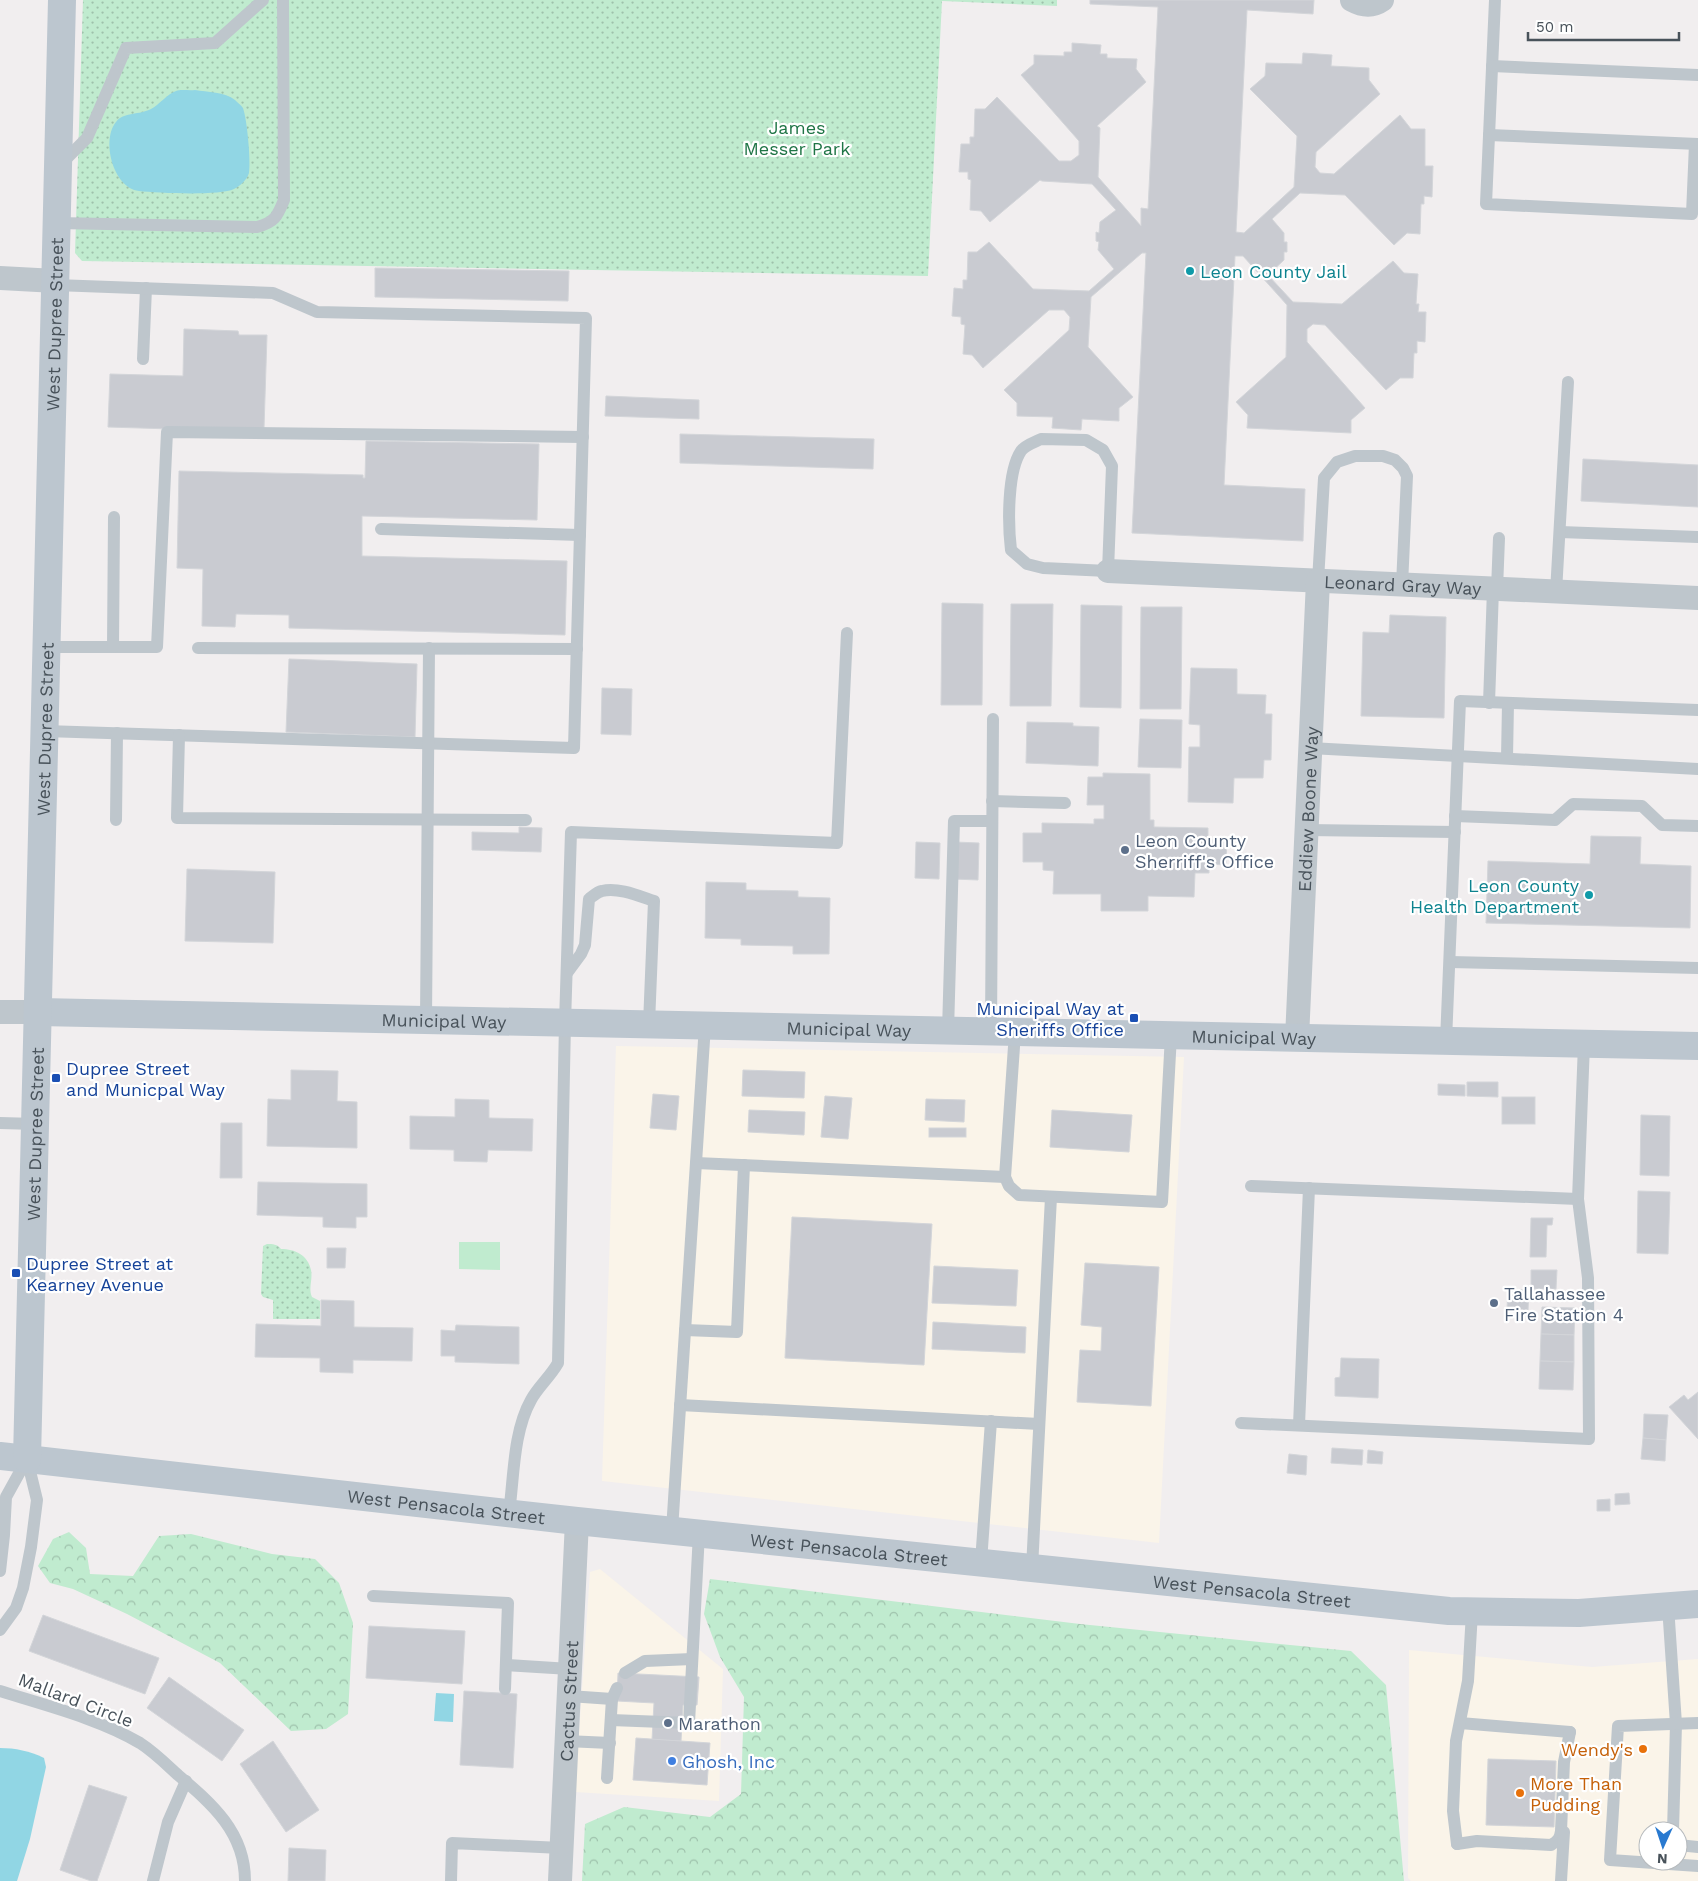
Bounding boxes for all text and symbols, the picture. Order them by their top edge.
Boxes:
scale bar [1528,10,1679,42]
text: 50 m [1536,18,1573,36]
park label: James Messer Park [744,117,850,159]
street label: West Dupree Street [42,237,67,411]
place label: Leon County Jail [1200,261,1347,282]
marker: Leon County Jail [1184,265,1196,277]
street label: Leonard Gray Way [1324,570,1483,599]
street label: West Dupree Street [32,642,57,816]
street label: Eddiew Boone Way [1293,725,1322,892]
place label: Leon County Sherriff's Office [1135,830,1274,872]
marker: Leon County Sherriff's Office [1119,844,1131,856]
place label: Leon County Health Department [1410,875,1580,917]
marker: Leon County Health Department [1583,889,1595,901]
place label: Municipal Way at Sheriffs Office [976,998,1124,1040]
street label: Municipal Way [381,1009,507,1032]
marker: Municipal Way at Sheriffs Office [1128,1012,1140,1024]
street label: Municipal Way [786,1017,912,1040]
street label: Municipal Way [1191,1025,1317,1049]
street label: West Dupree Street [22,1046,47,1221]
place label: Dupree Street and Municpal Way [66,1058,225,1100]
marker: Dupree Street and Municpal Way [50,1072,62,1084]
place label: Dupree Street at Kearney Avenue [26,1253,173,1295]
marker: Dupree Street at Kearney Avenue [10,1267,22,1279]
place label: Tallahassee Fire Station 4 [1504,1283,1624,1325]
marker: Tallahassee Fire Station 4 [1488,1297,1500,1309]
street label: West Pensacola Street [346,1485,547,1528]
street label: West Pensacola Street [749,1528,949,1570]
street label: West Pensacola Street [1152,1570,1352,1611]
street label: Cactus Street [555,1640,582,1762]
street label: Mallard Circle [16,1668,136,1732]
place label: Marathon [678,1713,761,1734]
marker: Marathon [662,1717,674,1729]
place label: Wendy's [1561,1739,1633,1760]
marker: Wendy's [1637,1743,1649,1755]
place label: Ghosh, Inc [682,1751,775,1772]
marker: Ghosh, Inc [666,1755,678,1767]
place label: More Than Pudding [1530,1773,1622,1815]
marker: More Than Pudding [1514,1787,1526,1799]
north arrow [1638,1821,1688,1871]
text: N [1657,1851,1668,1867]

